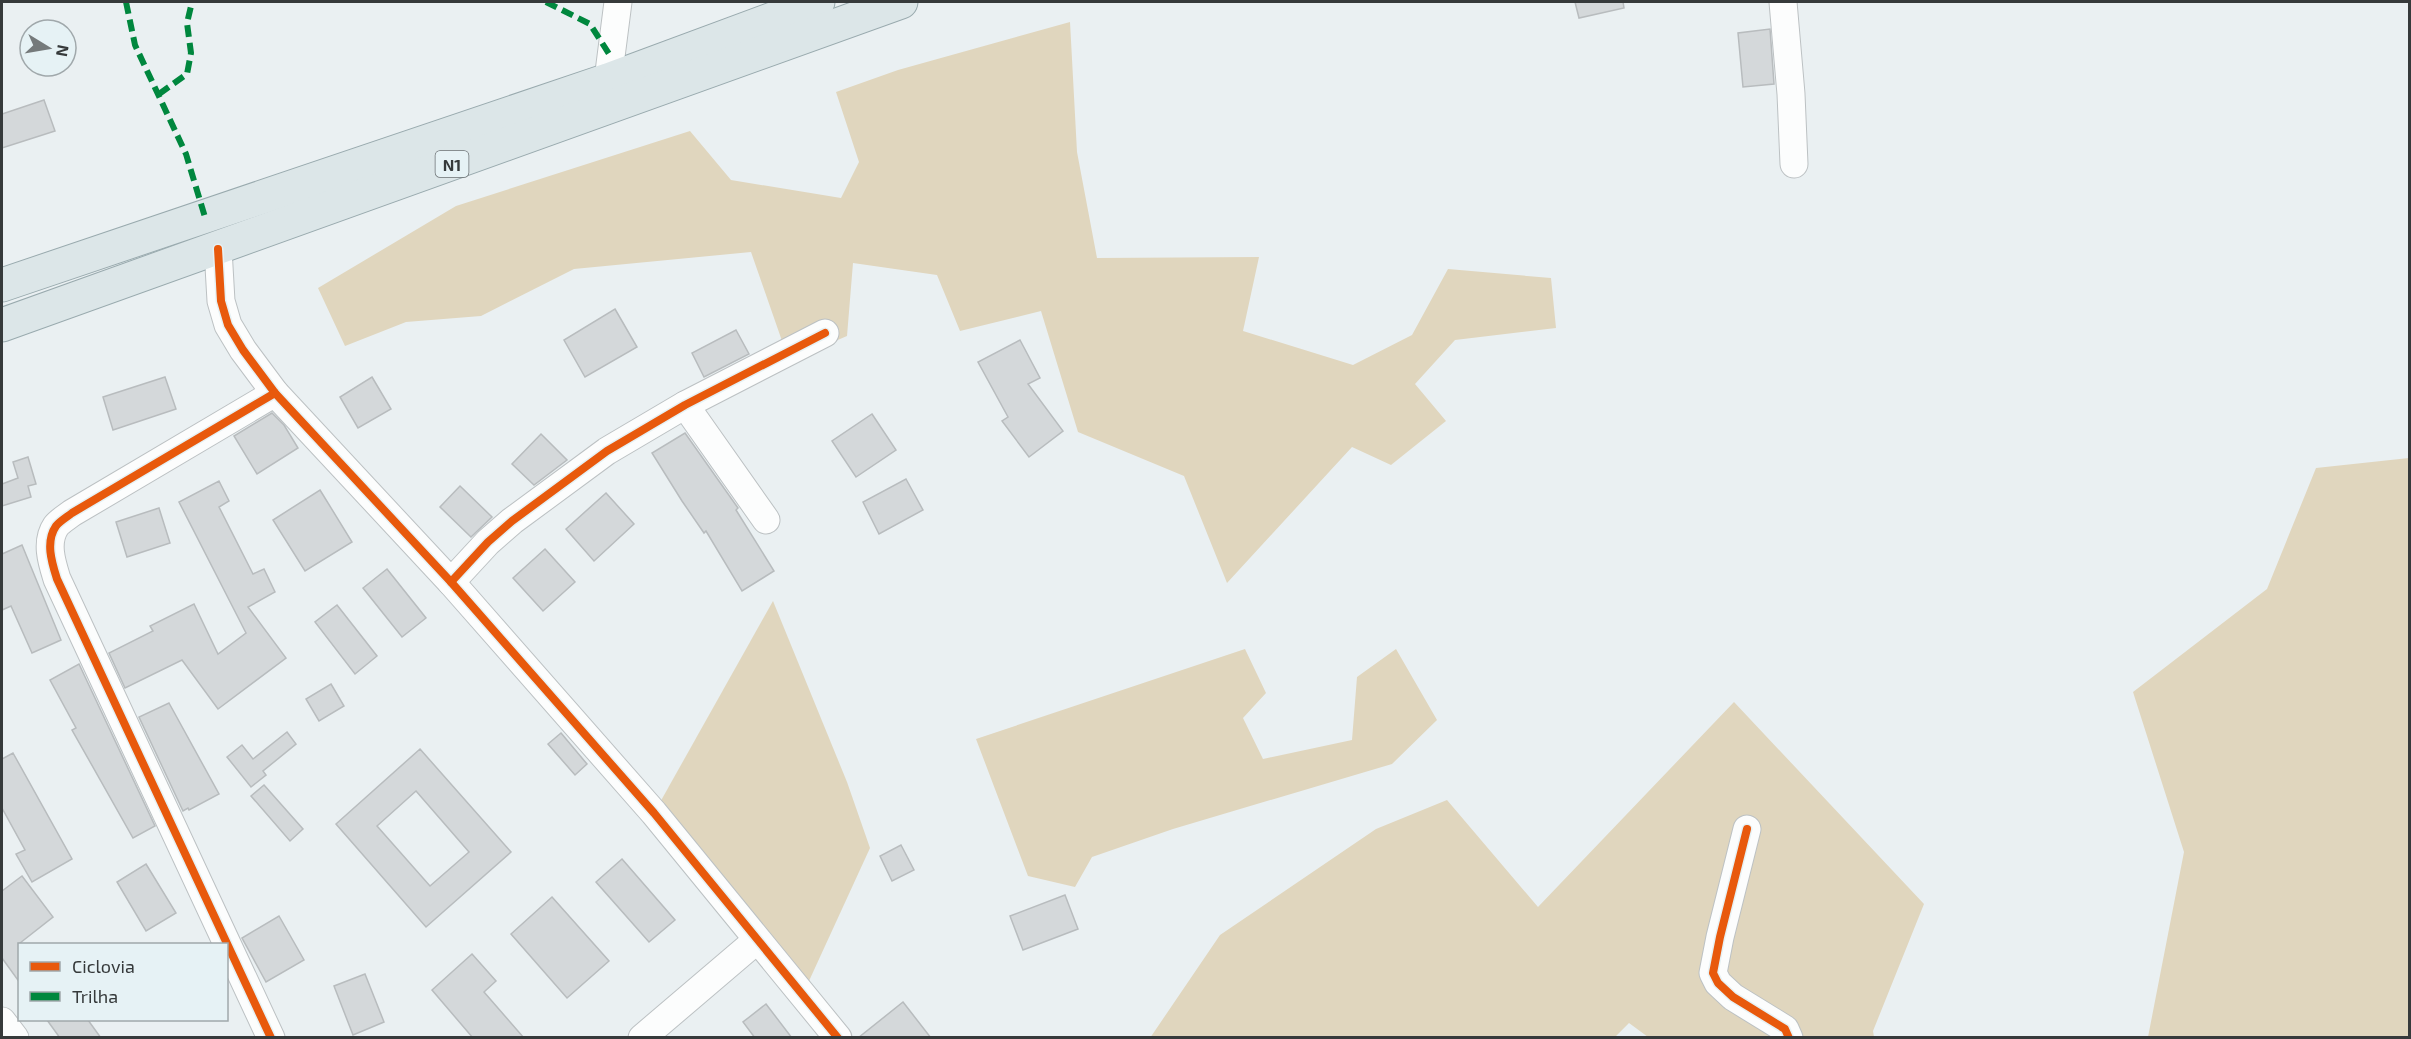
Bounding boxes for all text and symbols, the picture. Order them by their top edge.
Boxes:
north arrow [18,18,78,78]
text: N [53,43,74,58]
road number: N1 [436,151,468,177]
legend [18,943,228,1021]
text: Ciclovia [72,955,135,977]
text: Trilha [72,985,118,1007]

